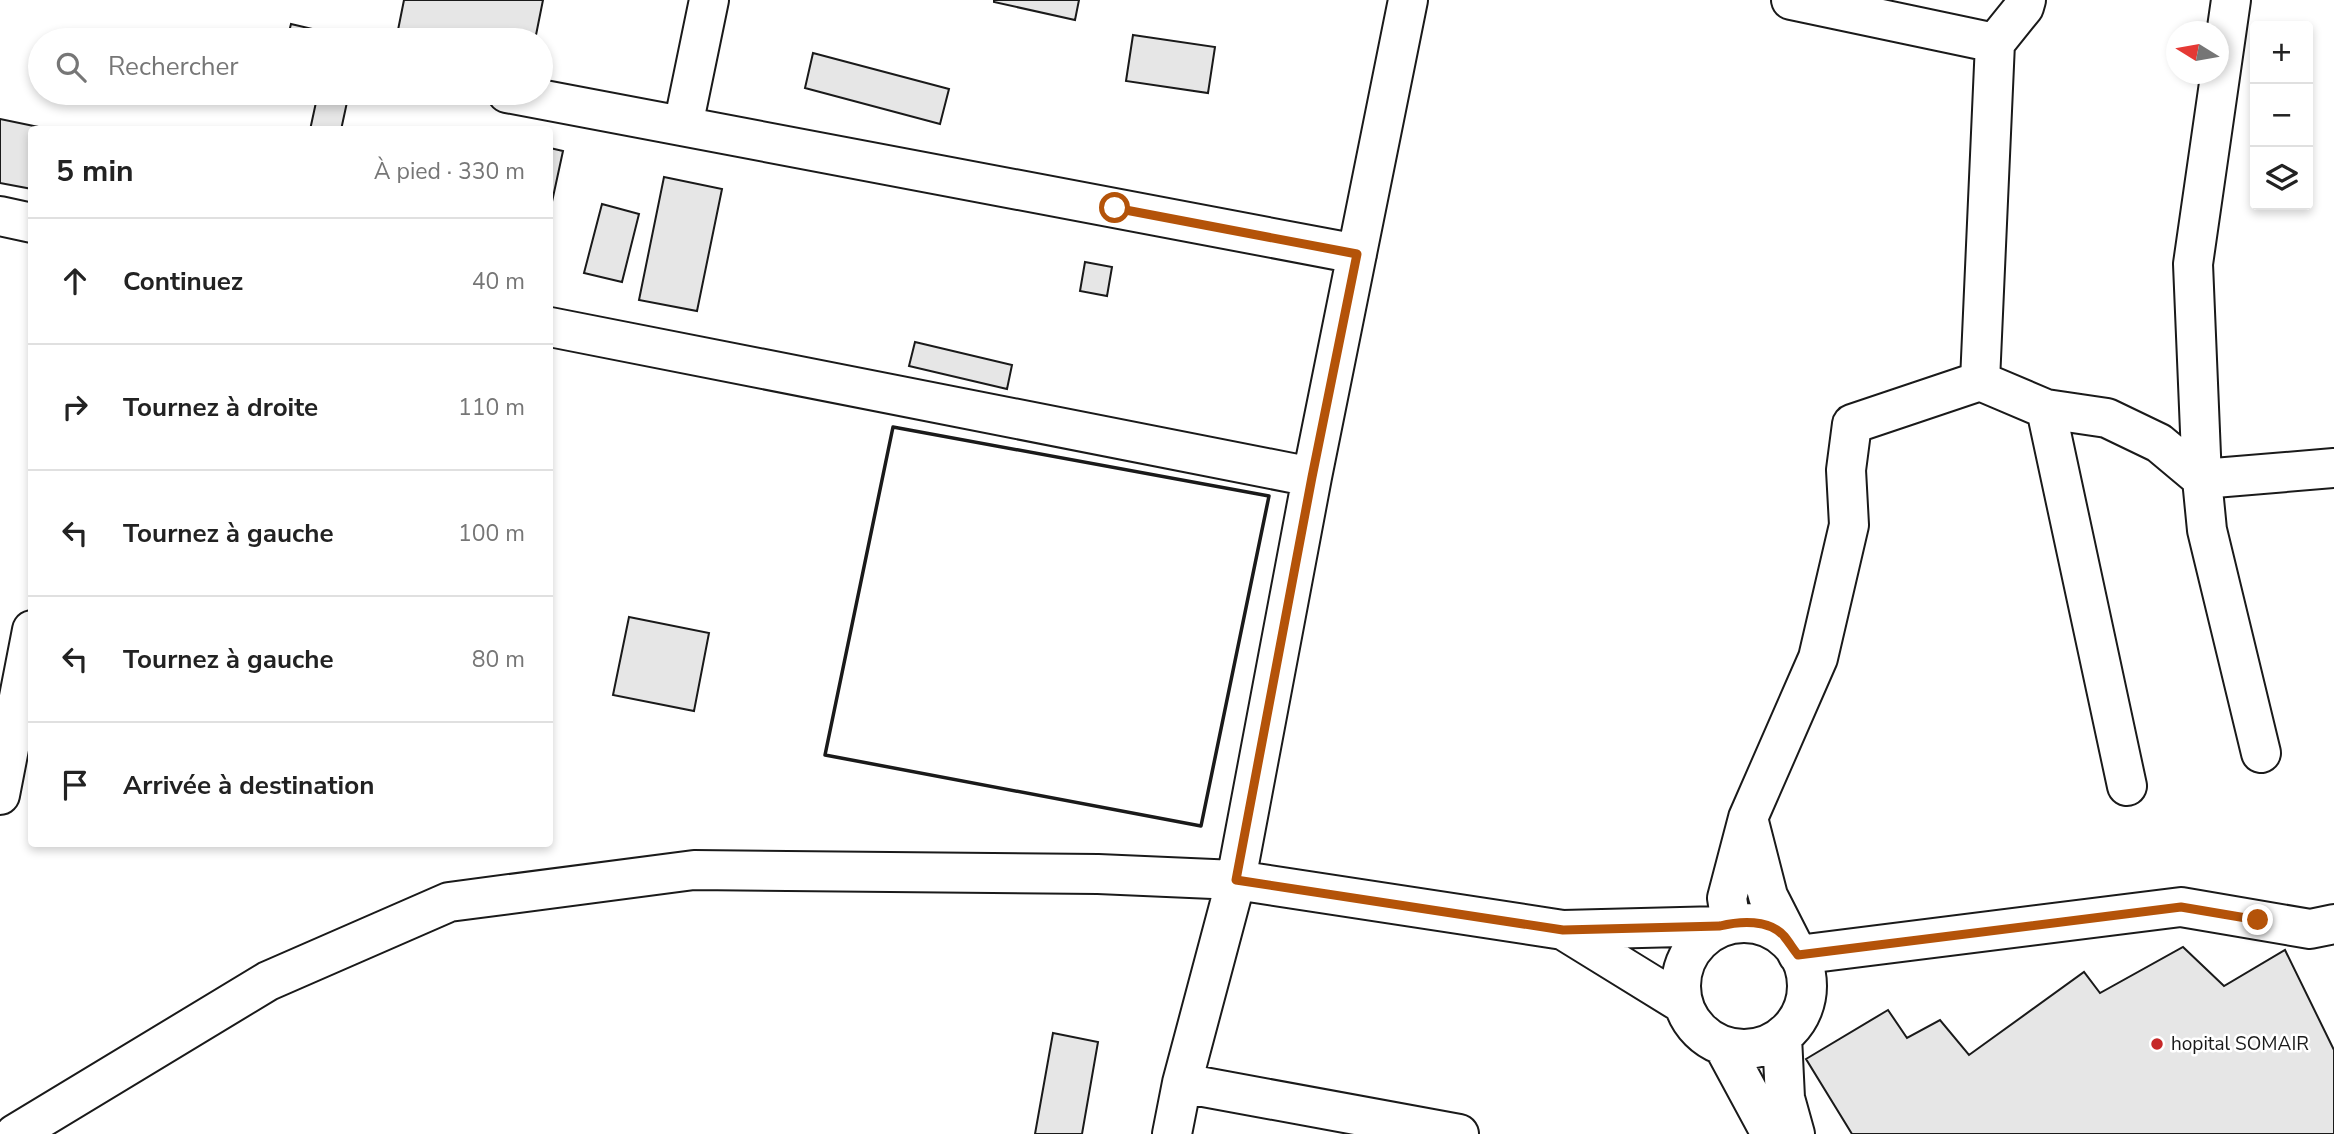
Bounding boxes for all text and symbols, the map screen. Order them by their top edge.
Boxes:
north arrow [2166,21,2229,84]
map controls [2250,21,2313,210]
button: + [2250,21,2313,84]
search box [28,28,553,105]
icon: search [52,48,90,86]
text: Rechercher [108,49,239,84]
button: − [2250,84,2313,147]
button: layers [2250,147,2313,210]
text: 5 min [56,151,134,192]
text: À pied · 330 m [374,156,525,187]
route start [1099,192,1130,223]
icon: ahead [56,262,94,300]
text: Continuez [123,264,243,299]
text: 40 m [472,266,525,297]
icon: right [56,388,94,426]
text: Tournez à droite [123,390,318,425]
text: 110 m [458,392,525,423]
icon: left [56,514,94,552]
text: Tournez à gauche [123,516,334,551]
text: 100 m [458,518,525,549]
icon: left [56,640,94,678]
text: Tournez à gauche [123,642,334,677]
text: 80 m [472,644,525,675]
icon: arrive [56,766,94,804]
text: Arrivée à destination [123,768,374,803]
route end [2242,904,2273,935]
place label: hopital SOMAIR [2171,1031,2309,1057]
marker: hopital SOMAIR [2149,1036,2165,1052]

